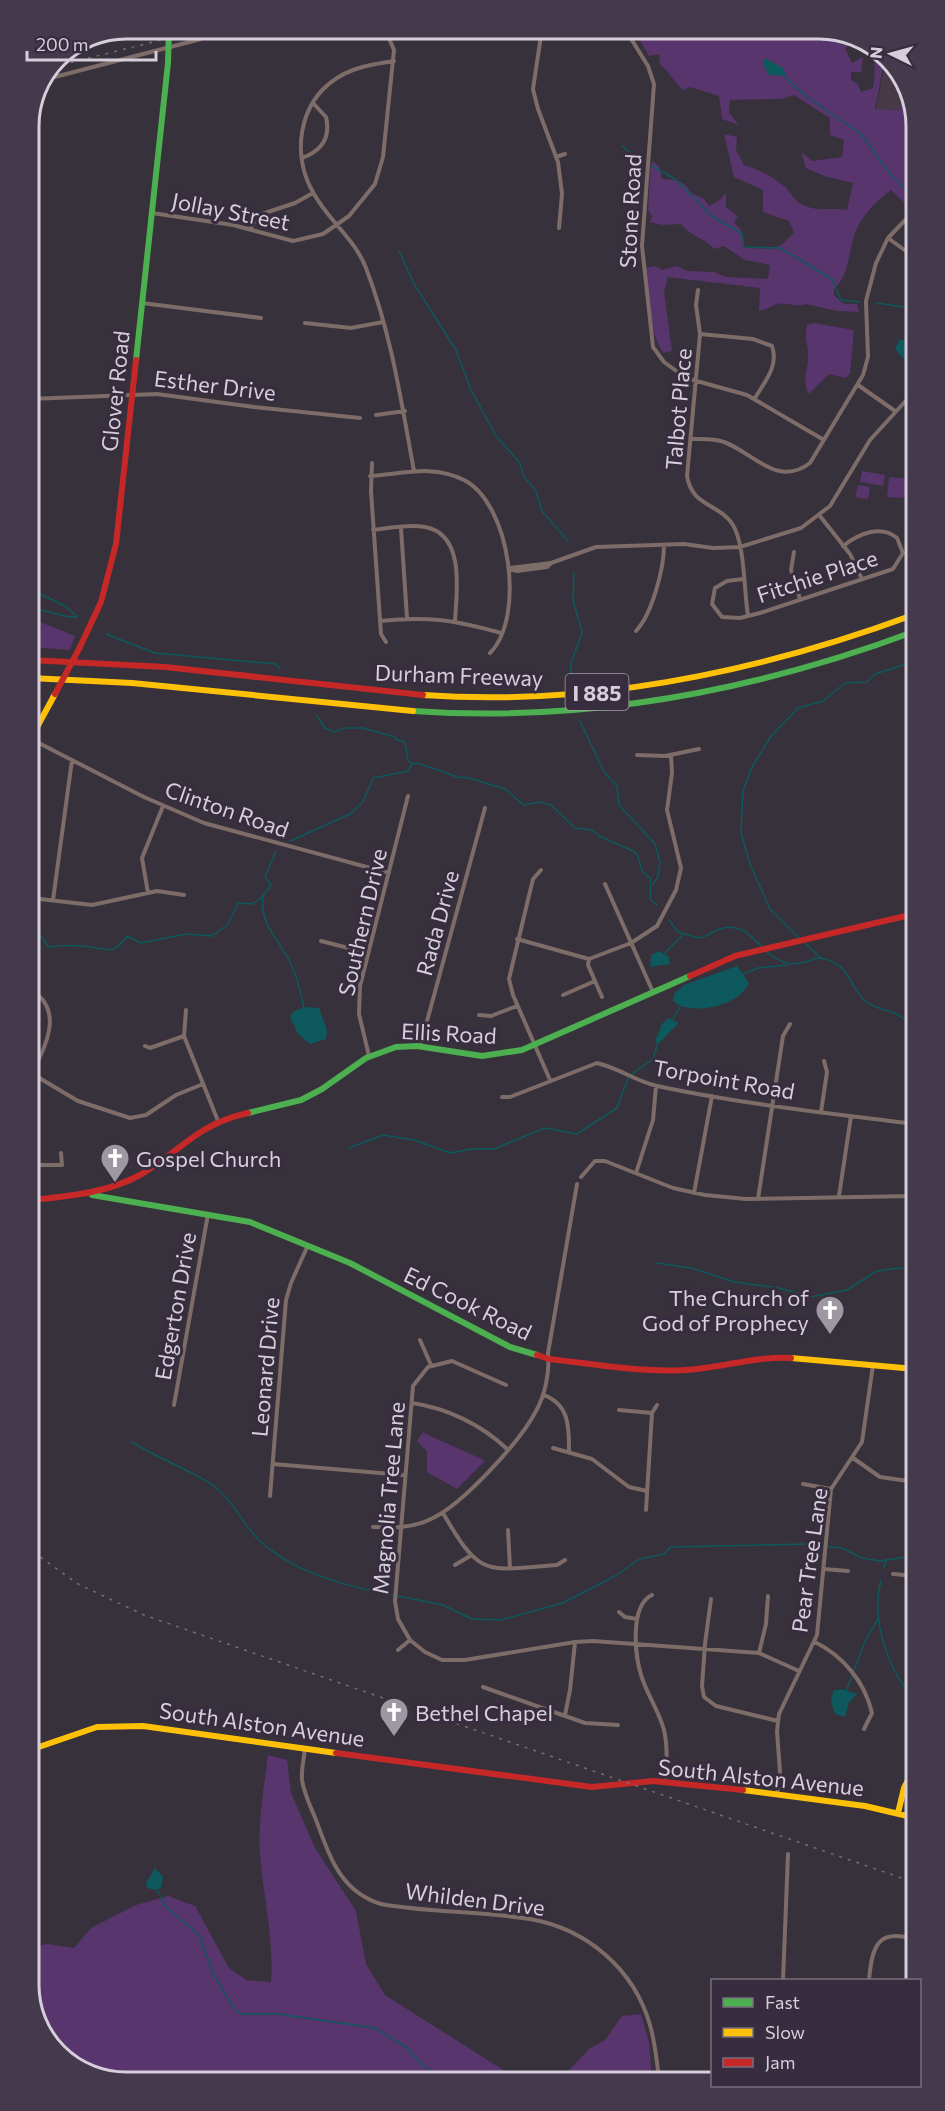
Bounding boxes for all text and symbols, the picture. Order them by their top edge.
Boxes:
scale bar [27,24,156,62]
north arrow [861,24,921,84]
text: 200 m [36,33,89,55]
text: N [866,46,886,59]
street label: Stone Road [614,153,646,269]
street label: Jollay Street [170,186,292,236]
street label: Glover Road [95,329,135,453]
street label: Talbot Place [659,347,697,471]
street label: Esther Drive [153,364,277,406]
street label: Fitchie Place [753,544,881,608]
street label: Durham Freeway [374,659,544,691]
road number: I 885 [566,674,628,710]
street label: Clinton Road [162,775,292,843]
street label: Southern Drive [332,846,392,998]
street label: Rada Drive [410,867,464,979]
street label: Ellis Road [401,1017,497,1049]
street label: Torpoint Road [651,1053,797,1105]
church icon: Gospel Church [99,1142,131,1184]
place label: Gospel Church [136,1145,281,1172]
street label: Edgerton Drive [149,1230,201,1382]
street label: Ed Cook Road [400,1260,536,1346]
place label: The Church of God of Prophecy [642,1284,809,1336]
church icon: The Church of God of Prophecy [814,1294,846,1336]
street label: Leonard Drive [245,1296,285,1438]
street label: Magnolia Tree Lane [366,1400,410,1596]
street label: Pear Tree Lane [785,1486,833,1634]
street label: South Alston Avenue [158,1696,366,1752]
church icon: Bethel Chapel [378,1696,410,1738]
place label: Bethel Chapel [415,1699,553,1726]
street label: South Alston Avenue [657,1753,865,1801]
street label: Whilden Drive [404,1877,546,1921]
legend [711,1979,921,2087]
text: Fast [765,1991,800,2013]
text: Slow [765,2021,805,2043]
text: Jam [765,2051,795,2073]

